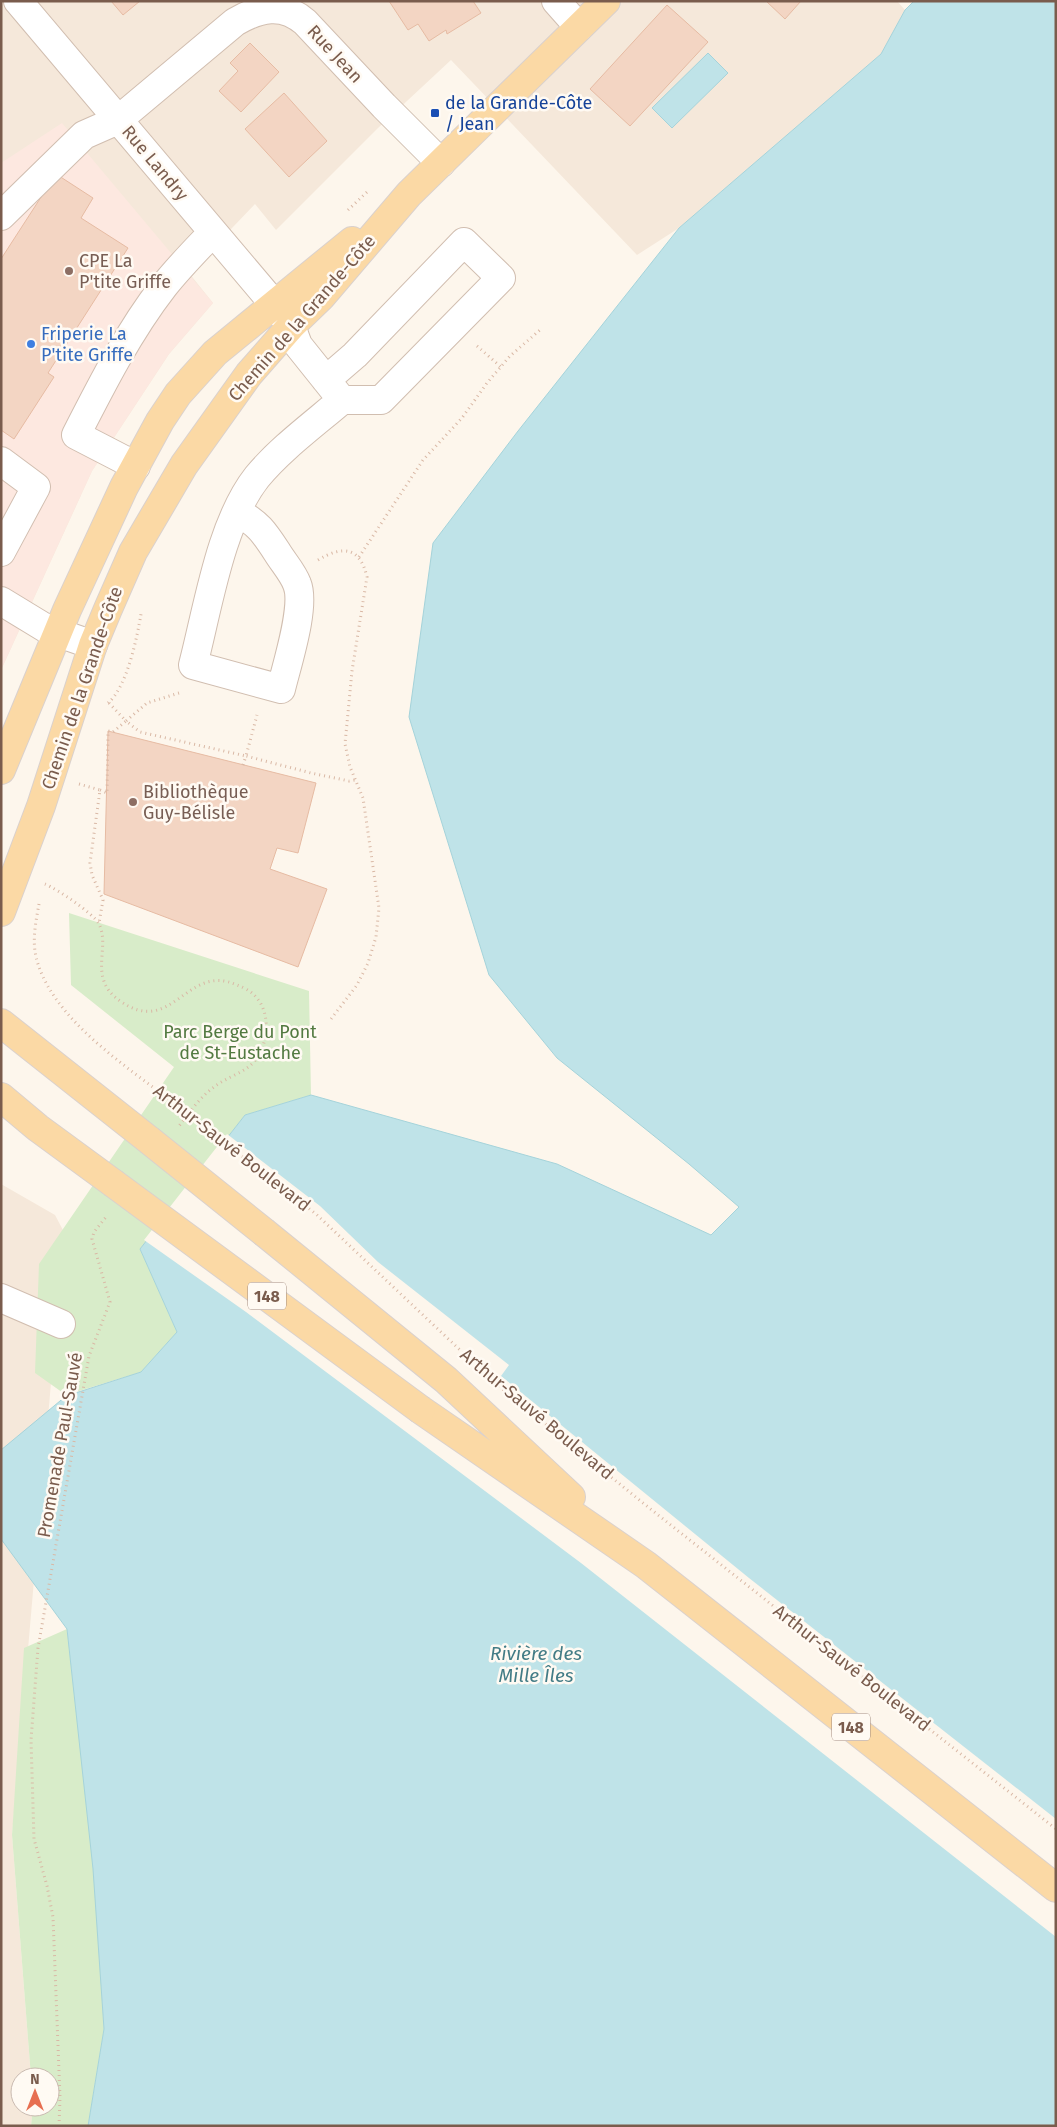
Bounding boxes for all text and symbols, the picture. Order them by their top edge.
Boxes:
street label: Rue Jean [303,20,367,88]
place label: de la Grande-Côte / Jean [445,92,592,135]
marker: de la Grande-Côte / Jean [429,107,441,119]
street label: Rue Landry [117,121,193,205]
street label: Chemin de la Grande-Côte [224,230,380,406]
place label: CPE La P'tite Griffe [79,250,171,293]
marker: CPE La P'tite Griffe [63,265,75,277]
place label: Friperie La P'tite Griffe [41,323,133,366]
marker: Friperie La P'tite Griffe [25,338,37,350]
street label: Chemin de la Grande-Côte [37,584,127,792]
place label: Bibliothèque Guy-Bélisle [143,781,248,824]
marker: Bibliothèque Guy-Bélisle [127,796,139,808]
park label: Parc Berge du Pont de St-Eustache [163,1021,317,1064]
street label: Arthur-Sauvé Boulevard [149,1080,315,1216]
road number: 148 [248,1282,286,1310]
street label: Arthur-Sauvé Boulevard [456,1343,618,1485]
street label: Promenade Paul-Sauvé [33,1351,87,1539]
street label: Arthur-Sauvé Boulevard [769,1600,935,1736]
water label: Rivière des Mille Îles [490,1642,582,1687]
road number: 148 [832,1714,870,1740]
north arrow [10,2067,60,2117]
text: N [30,2071,40,2088]

